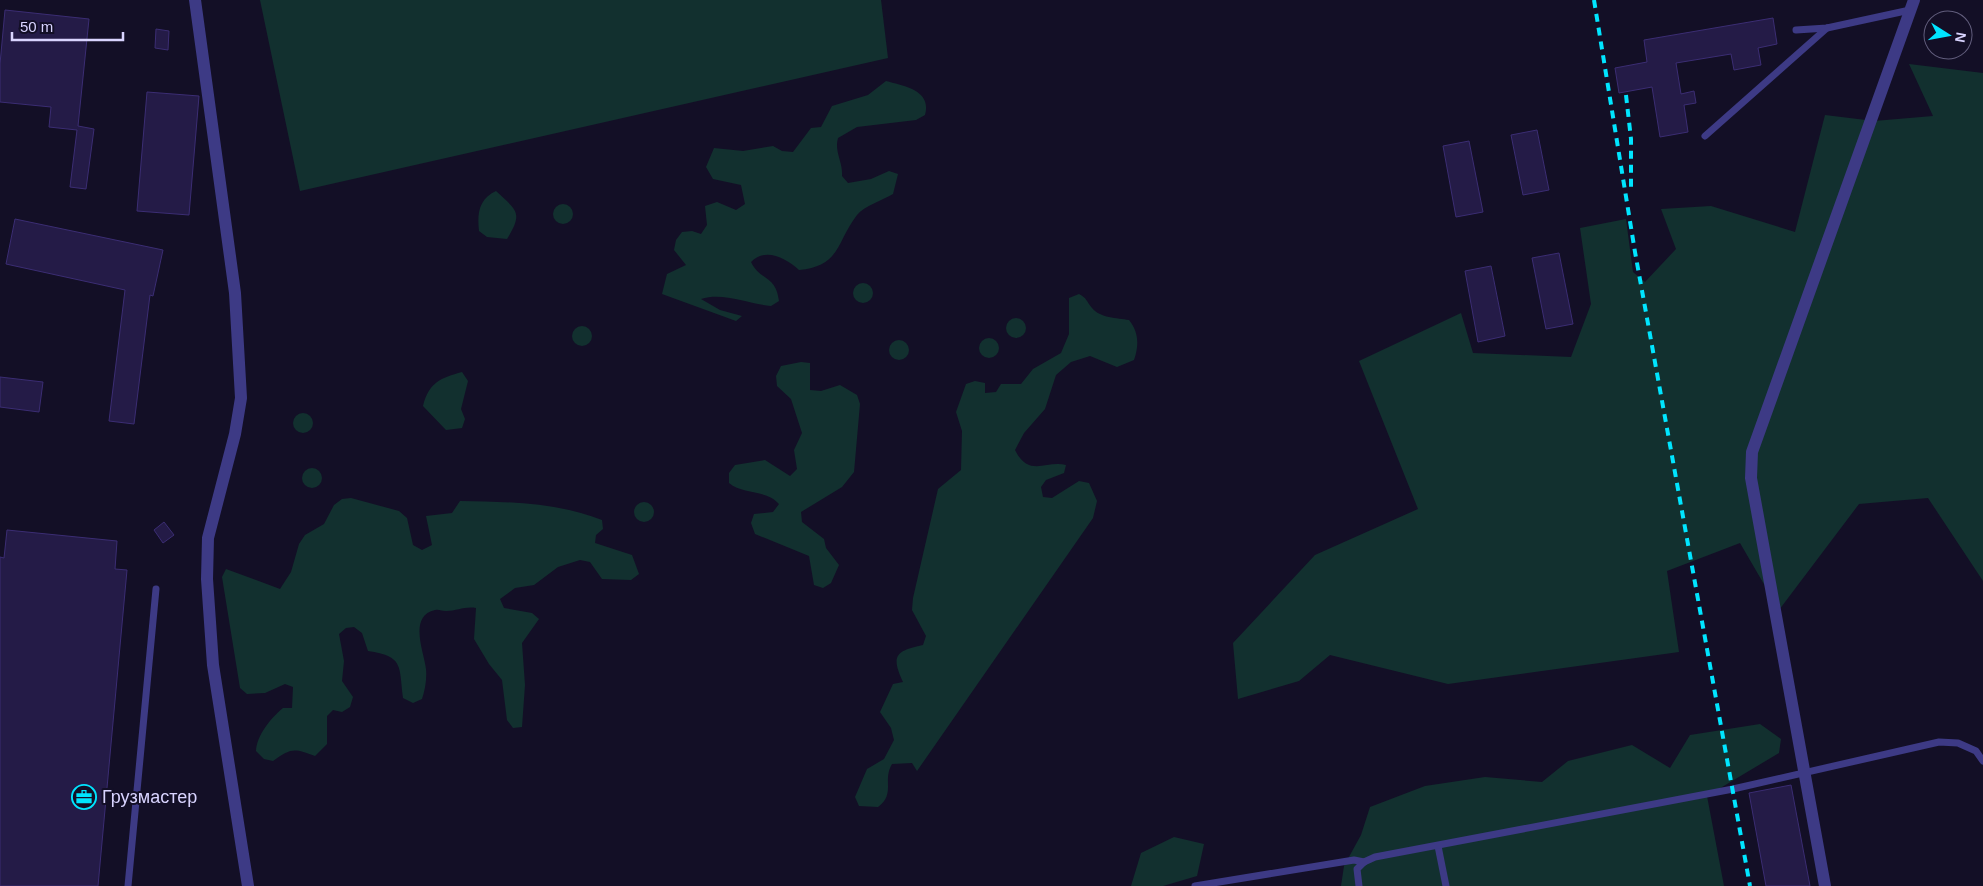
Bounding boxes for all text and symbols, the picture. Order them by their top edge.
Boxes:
scale bar [12,10,124,42]
north arrow [1923,10,1973,60]
text: 50 m [20,18,53,35]
text: N [1952,31,1970,44]
office icon: Грузмастер [71,784,97,810]
place label: Грузмастер [102,787,197,807]

